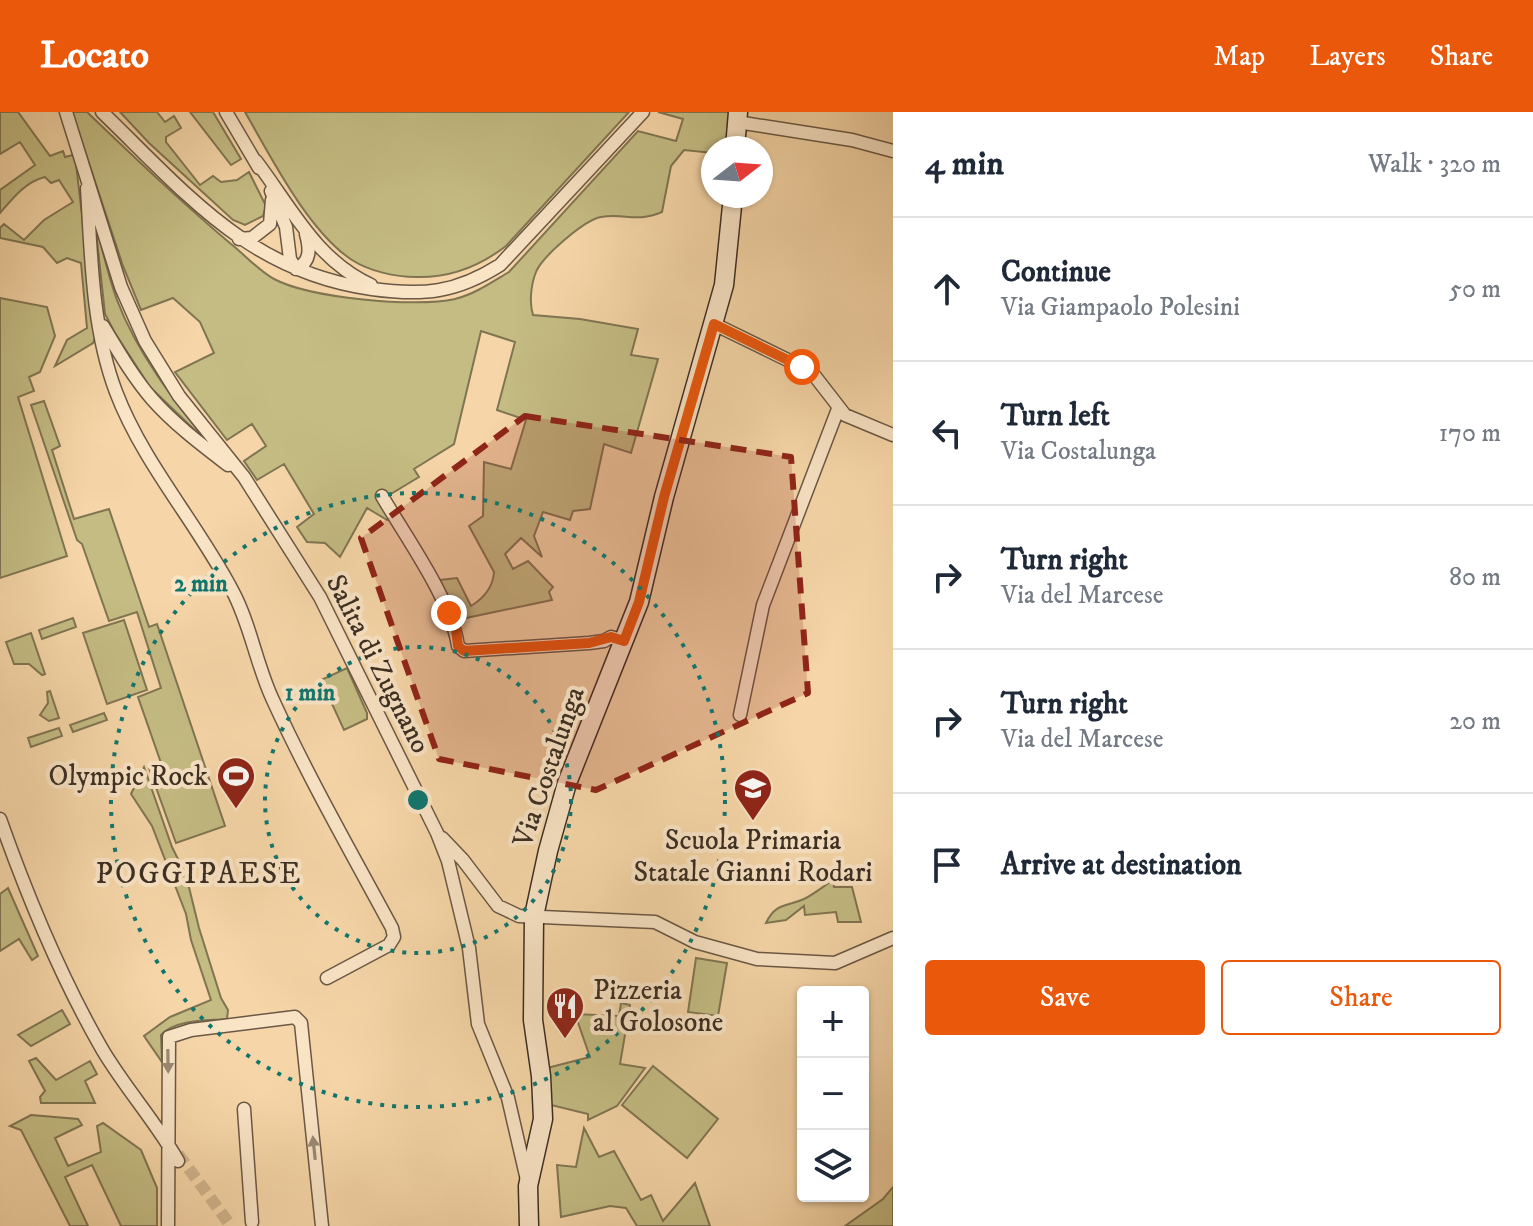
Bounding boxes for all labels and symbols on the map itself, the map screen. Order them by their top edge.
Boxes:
north arrow [701,136,773,208]
route start [784,349,820,385]
text: 2 min [174,569,228,599]
street label: Salita di Zugnano [318,569,438,759]
route end [431,595,467,631]
text: 1 min [285,678,336,708]
street label: Via Costalunga [505,682,593,853]
sports icon: Olympic Rock [215,755,257,810]
place label: Olympic Rock [49,759,208,794]
school or university icon: Scuola Primaria Statale Gianni Rodari [732,767,774,822]
centre of rings [404,786,432,814]
place label: Scuola Primaria Statale Gianni Rodari [633,823,873,890]
district label: POGGIPAESE [96,856,302,893]
place label: Pizzeria al Golosone [593,973,723,1040]
restaurant icon: Pizzeria al Golosone [544,985,586,1040]
one-way arrow [162,1049,174,1074]
one-way arrow [307,1135,320,1160]

